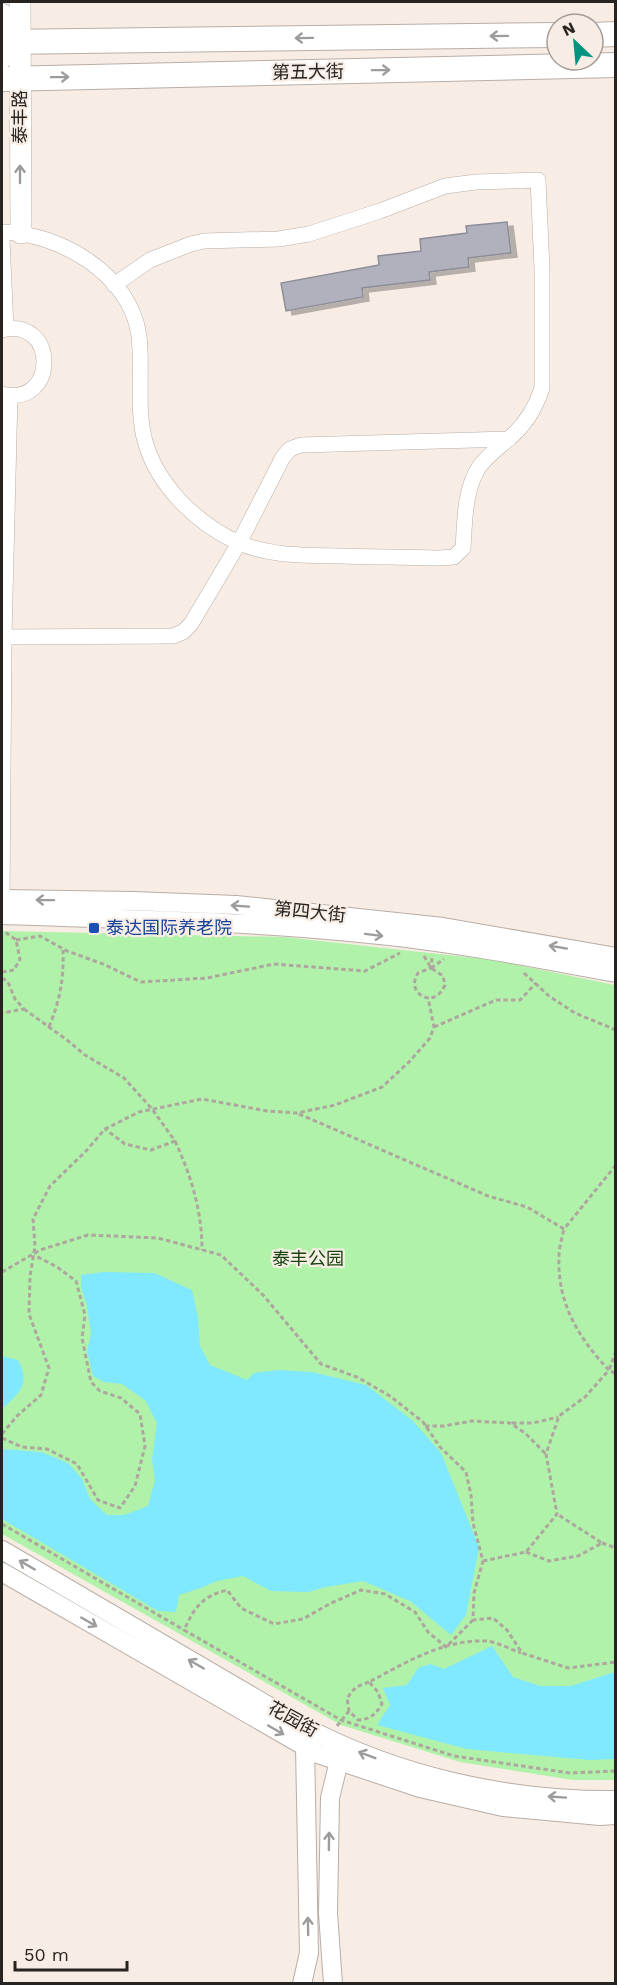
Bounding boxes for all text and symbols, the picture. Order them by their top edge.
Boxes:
north arrow [545,12,605,72]
text: N [559,18,578,40]
one-way arrow [489,30,509,42]
one-way arrow [294,32,314,44]
street label: 第五大街 [272,60,344,83]
one-way arrow [370,64,390,76]
one-way arrow [49,72,69,83]
street label: 泰丰路 [9,90,30,144]
one-way arrow [14,165,26,185]
one-way arrow [35,894,55,906]
street label: 第四大街 [273,897,347,926]
one-way arrow [230,900,250,911]
place label: 泰达国际养老院 [106,917,232,938]
marker: 泰达国际养老院 [87,921,101,935]
one-way arrow [364,929,384,940]
one-way arrow [549,941,568,952]
park label: 泰丰公园 [272,1248,344,1269]
one-way arrow [19,1559,36,1571]
one-way arrow [79,1617,97,1628]
one-way arrow [188,1657,205,1669]
street label: 花园街 [265,1696,322,1741]
one-way arrow [266,1725,284,1736]
one-way arrow [359,1749,377,1760]
one-way arrow [548,1791,568,1802]
one-way arrow [324,1832,335,1852]
one-way arrow [303,1916,314,1936]
scale bar [15,1934,128,1972]
text: 50 m [24,1944,69,1965]

